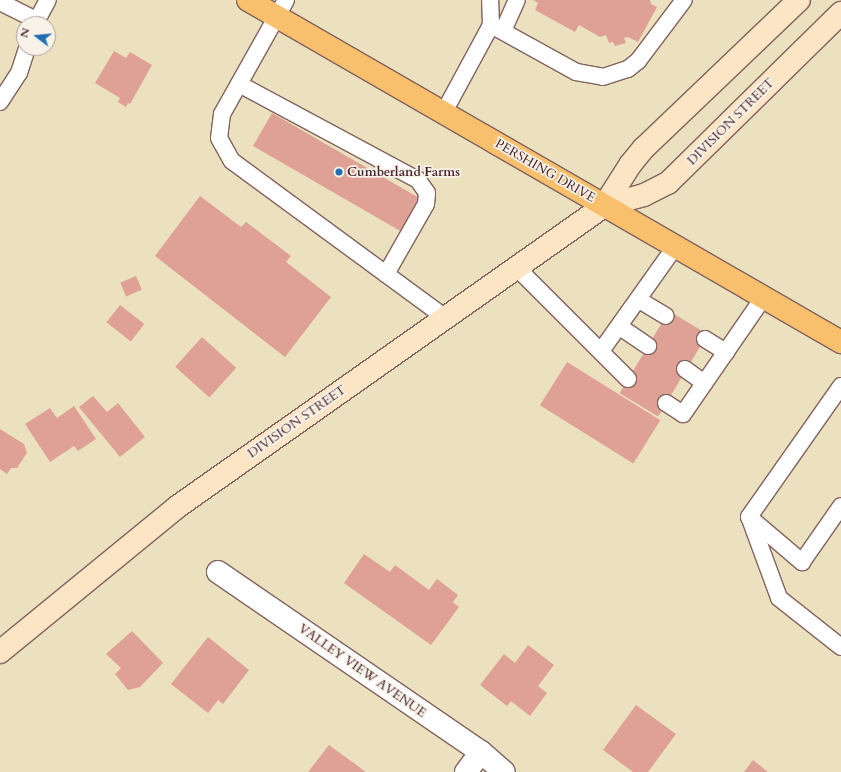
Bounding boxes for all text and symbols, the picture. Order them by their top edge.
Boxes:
north arrow [16,16,56,56]
text: N [16,26,33,39]
street label: DIVISION STREET [684,75,778,169]
street label: PERSHING DRIVE [492,136,598,206]
place label: Cumberland Farms [347,164,460,180]
marker: Cumberland Farms [334,167,344,177]
street label: DIVISION STREET [245,382,349,462]
street label: VALLEY VIEW AVENUE [295,621,429,721]

